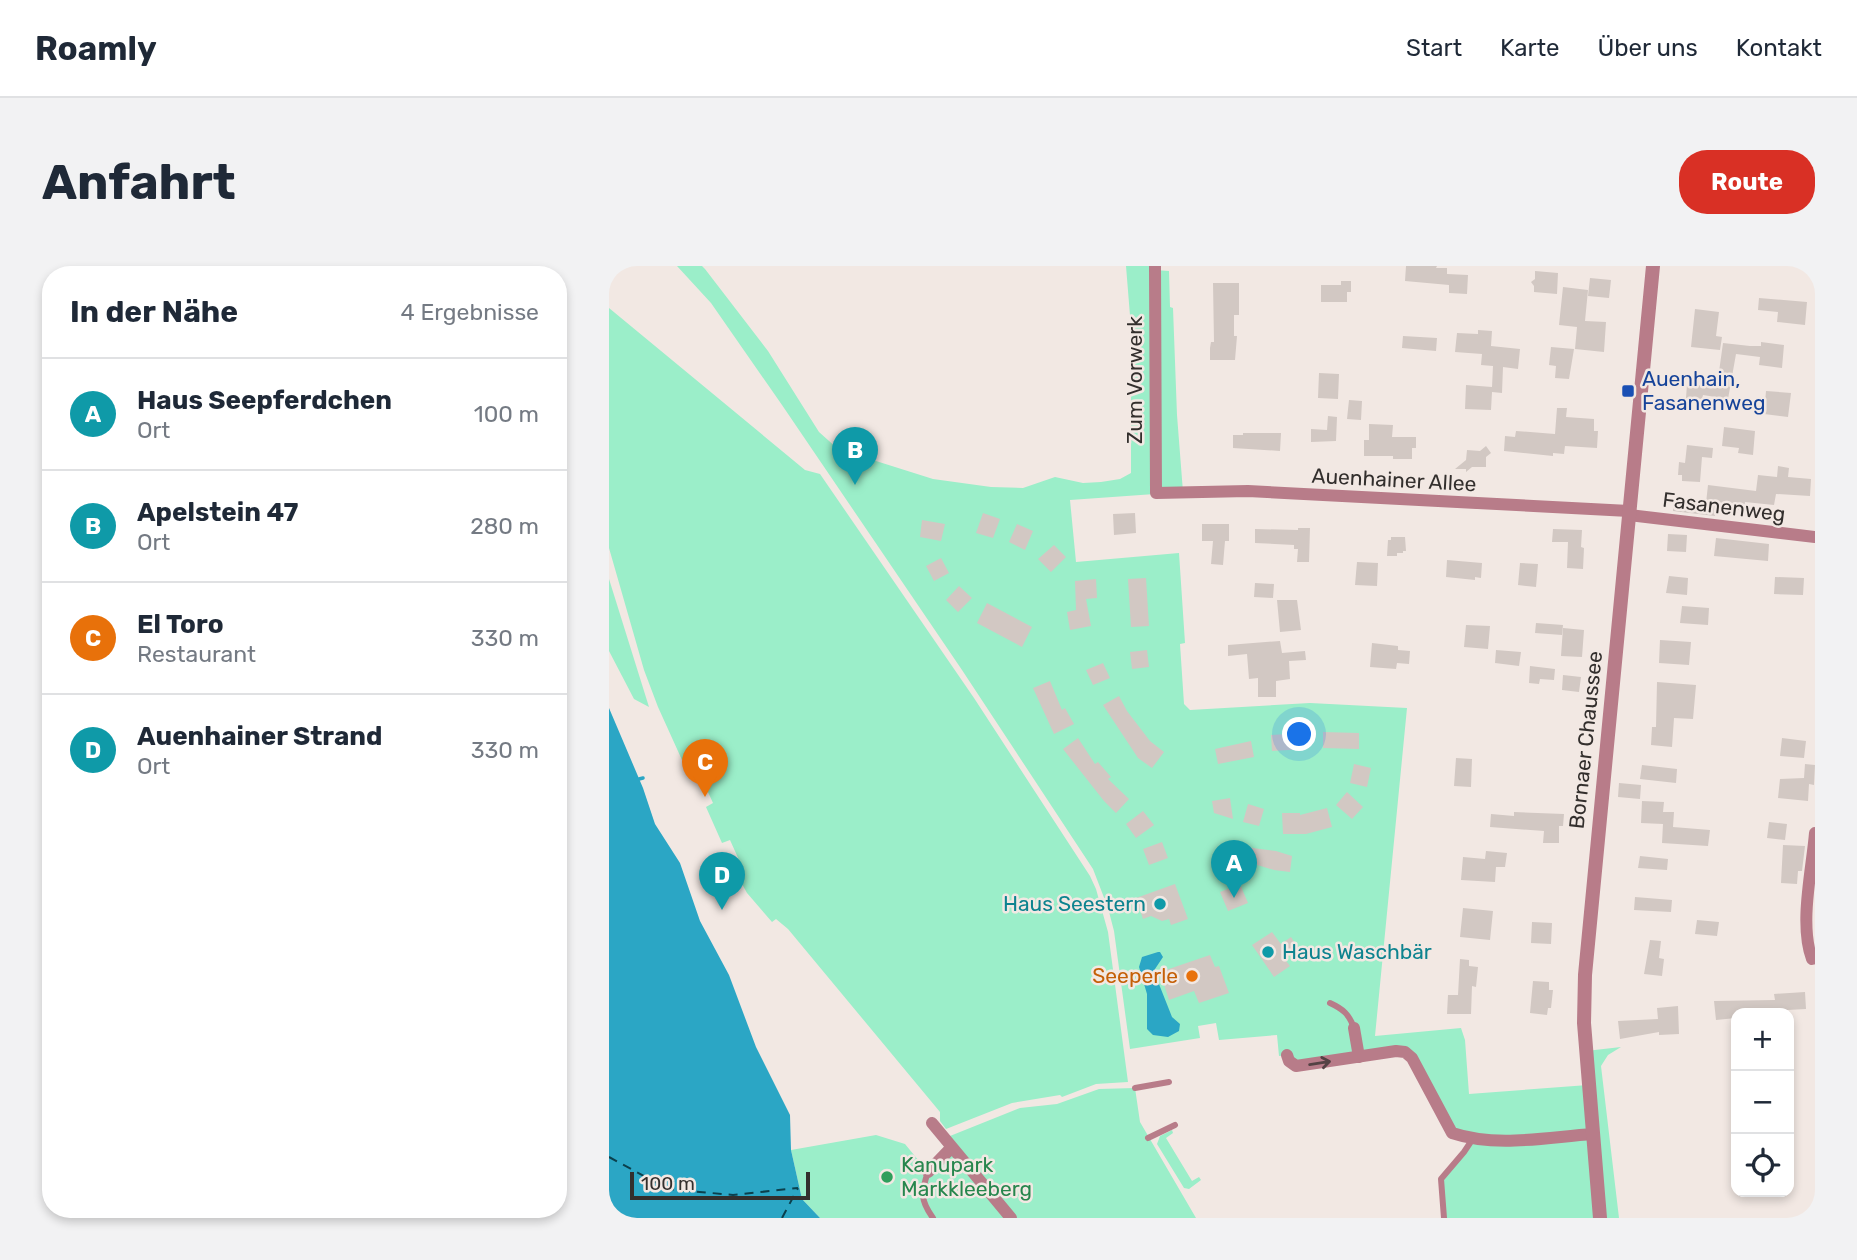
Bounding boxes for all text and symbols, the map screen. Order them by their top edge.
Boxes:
text: Roamly [35,29,157,68]
text: Start [1406,34,1462,62]
text: Karte [1500,34,1560,62]
text: Über uns [1598,34,1698,62]
text: Kontakt [1736,34,1822,62]
button: Route [1679,150,1815,214]
text: Anfahrt [42,153,236,211]
text: In der Nähe [70,294,238,330]
text: 4 Ergebnisse [401,298,539,326]
street label: Zum Vorwerk [1122,316,1147,444]
place label: Auenhain, Fasanenweg [1642,366,1765,415]
marker: Auenhain, Fasanenweg [1620,383,1636,399]
text: Haus Seepferdchen [137,385,392,416]
text: A [85,400,101,428]
text: 100 m [474,400,539,428]
text: Ort [137,416,170,444]
pin: B [832,427,878,485]
street label: Auenhainer Allee [1311,463,1477,496]
street label: Fasanenweg [1661,487,1787,526]
text: Apelstein 47 [137,497,299,528]
text: B [85,512,101,540]
text: 280 m [470,512,539,540]
text: Ort [137,528,170,556]
text: El Toro [137,609,224,640]
text: C [85,624,101,652]
text: 330 m [471,624,539,652]
text: Restaurant [137,640,256,668]
street label: Bornaer Chaussee [1564,650,1607,830]
your location [1282,717,1316,751]
text: Auenhainer Strand [137,721,382,752]
text: D [85,736,101,764]
text: 330 m [471,736,539,764]
pin: C [682,739,728,797]
text: Ort [137,752,170,780]
pin: A [1211,840,1257,898]
pin: D [699,852,745,910]
place label: Haus Seestern [1003,891,1146,916]
marker: Haus Seestern [1152,896,1168,912]
place label: Haus Waschbär [1282,939,1432,964]
marker: Haus Waschbär [1260,944,1276,960]
place label: Seeperle [1092,963,1178,988]
marker: Seeperle [1184,968,1200,984]
map controls [1731,1008,1794,1197]
button: + [1731,1008,1794,1071]
one-way arrow [1308,1056,1331,1069]
button: − [1731,1071,1794,1134]
button: locate [1731,1134,1794,1197]
place label: Kanupark Markkleeberg [901,1152,1032,1201]
scale bar [630,1169,810,1201]
marker: Kanupark Markkleeberg [879,1169,895,1185]
text: 100 m [641,1172,695,1195]

